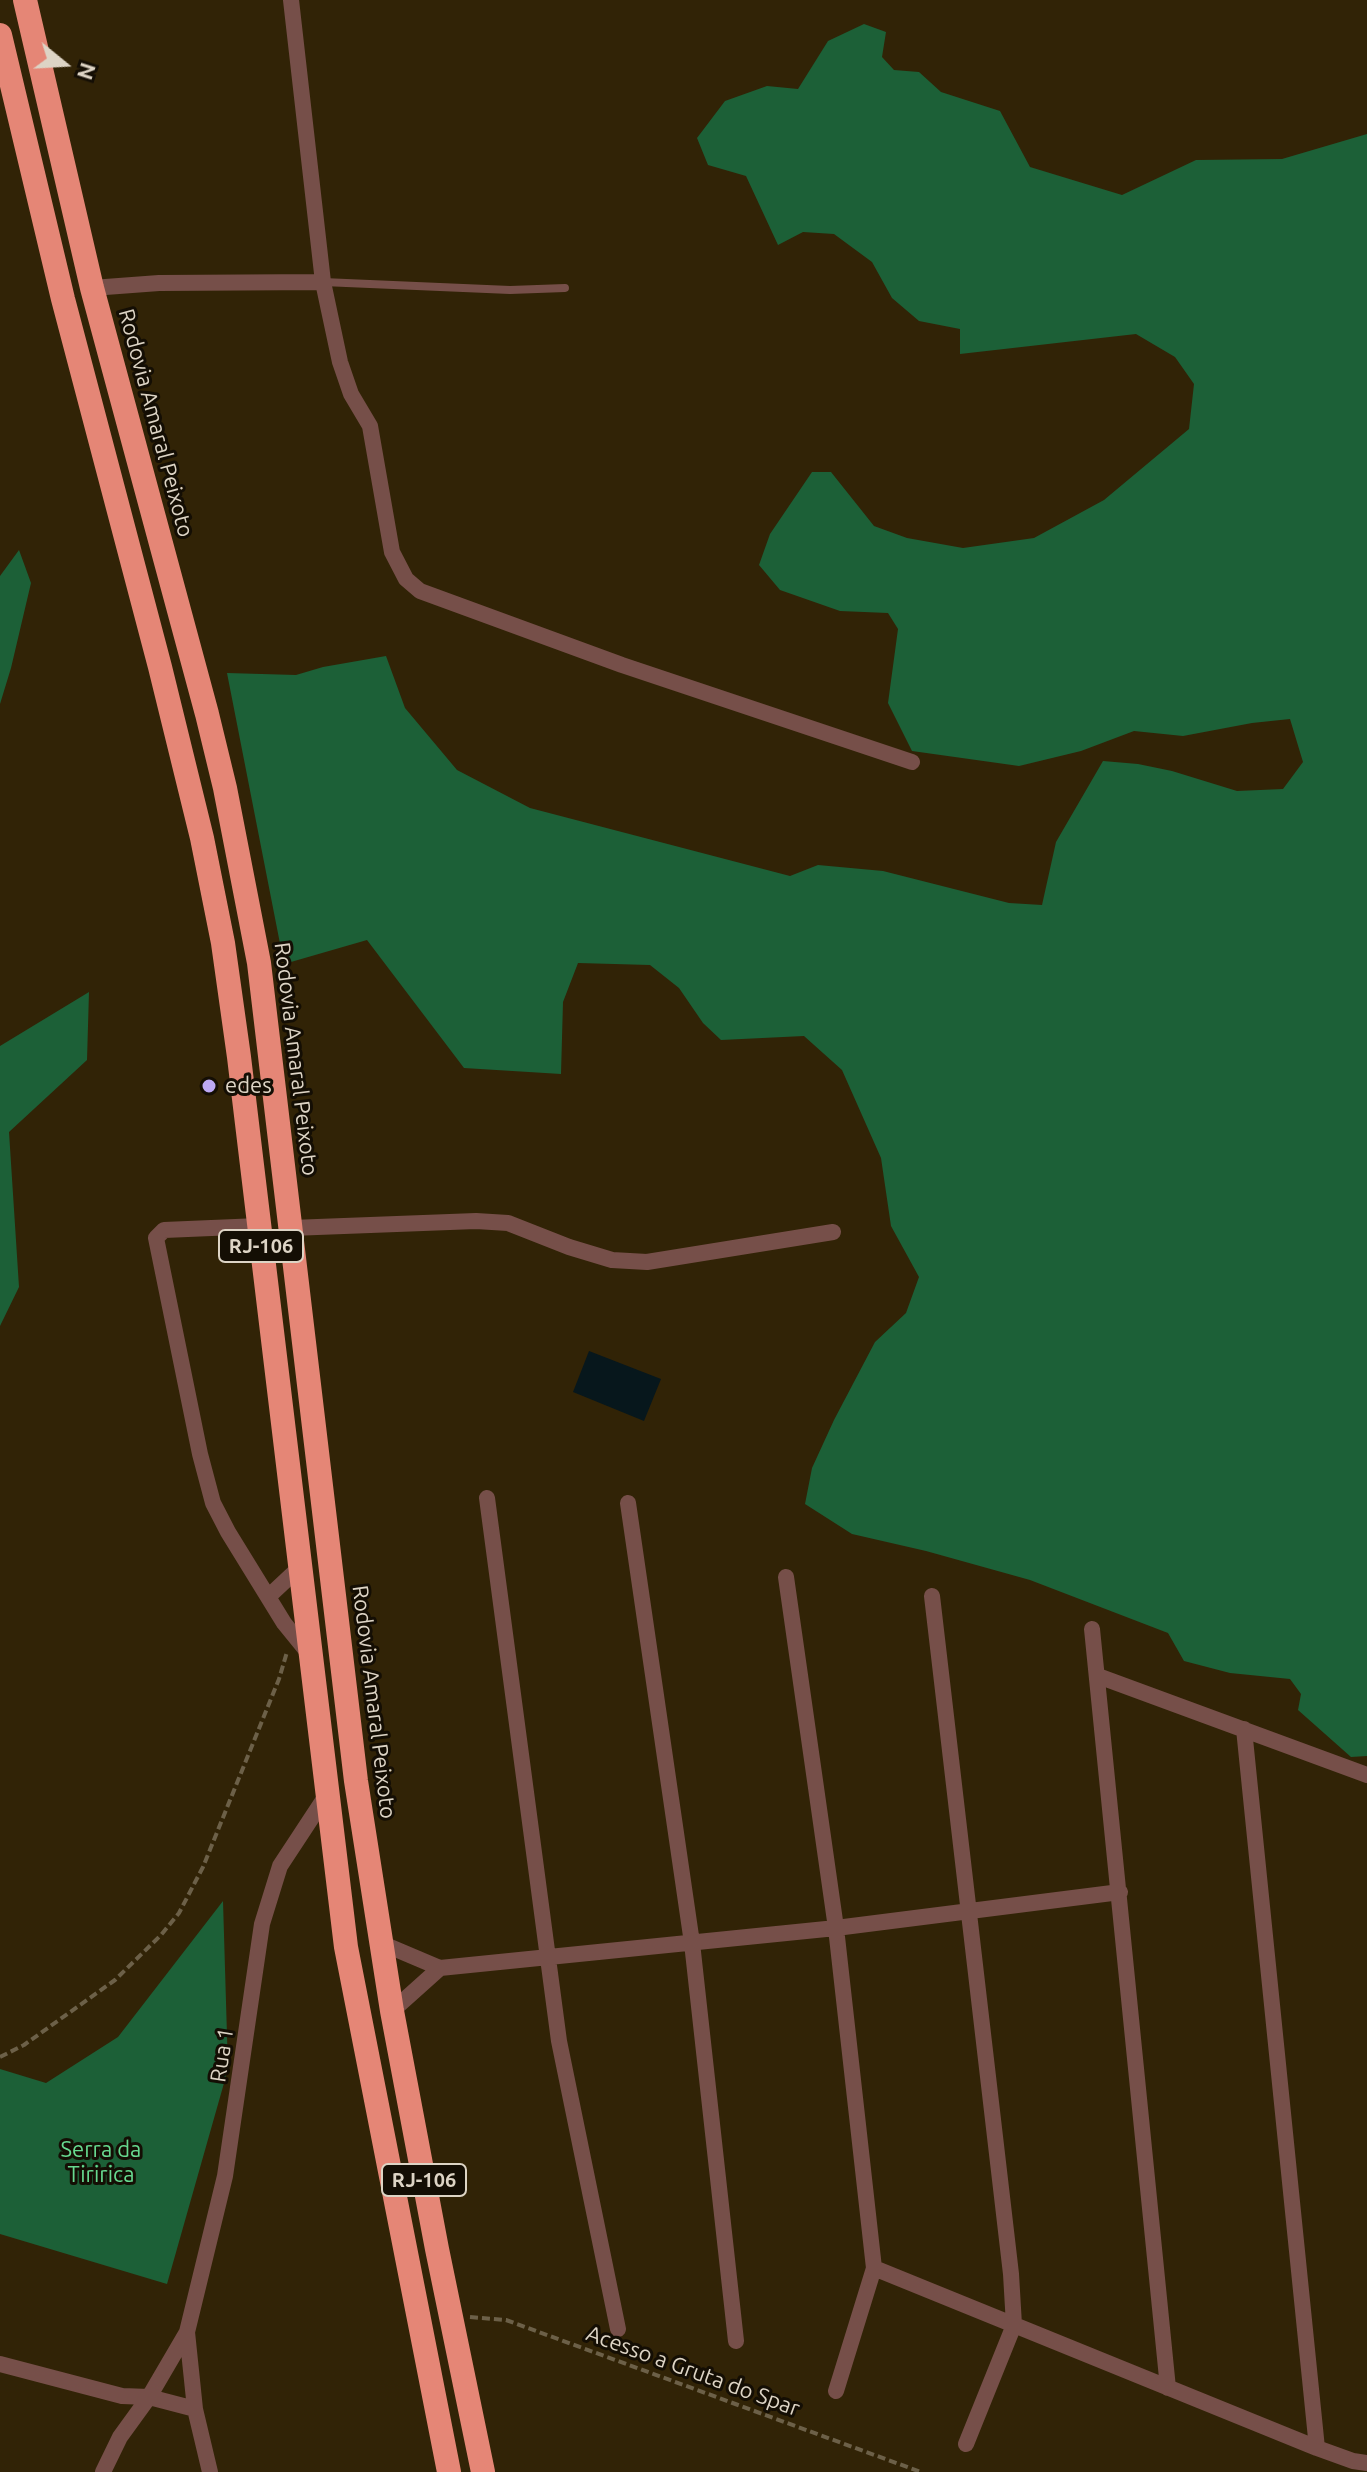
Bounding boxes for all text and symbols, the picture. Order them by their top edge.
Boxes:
north arrow [24,24,104,104]
text: N [73,60,102,83]
street label: Rodovia Amaral Peixoto [113,306,199,540]
street label: Rodovia Amaral Peixoto [269,941,323,1177]
place label: edes [225,1073,272,1099]
marker: edes [200,1077,218,1095]
road number: RJ-106 [219,1230,303,1262]
street label: Rodovia Amaral Peixoto [347,1584,401,1820]
street label: Rua 1 [205,2026,239,2084]
park label: Serra da Tiririca [61,2137,141,2188]
road number: RJ-106 [382,2164,466,2196]
street label: Acesso a Gruta do Spar [583,2320,803,2422]

